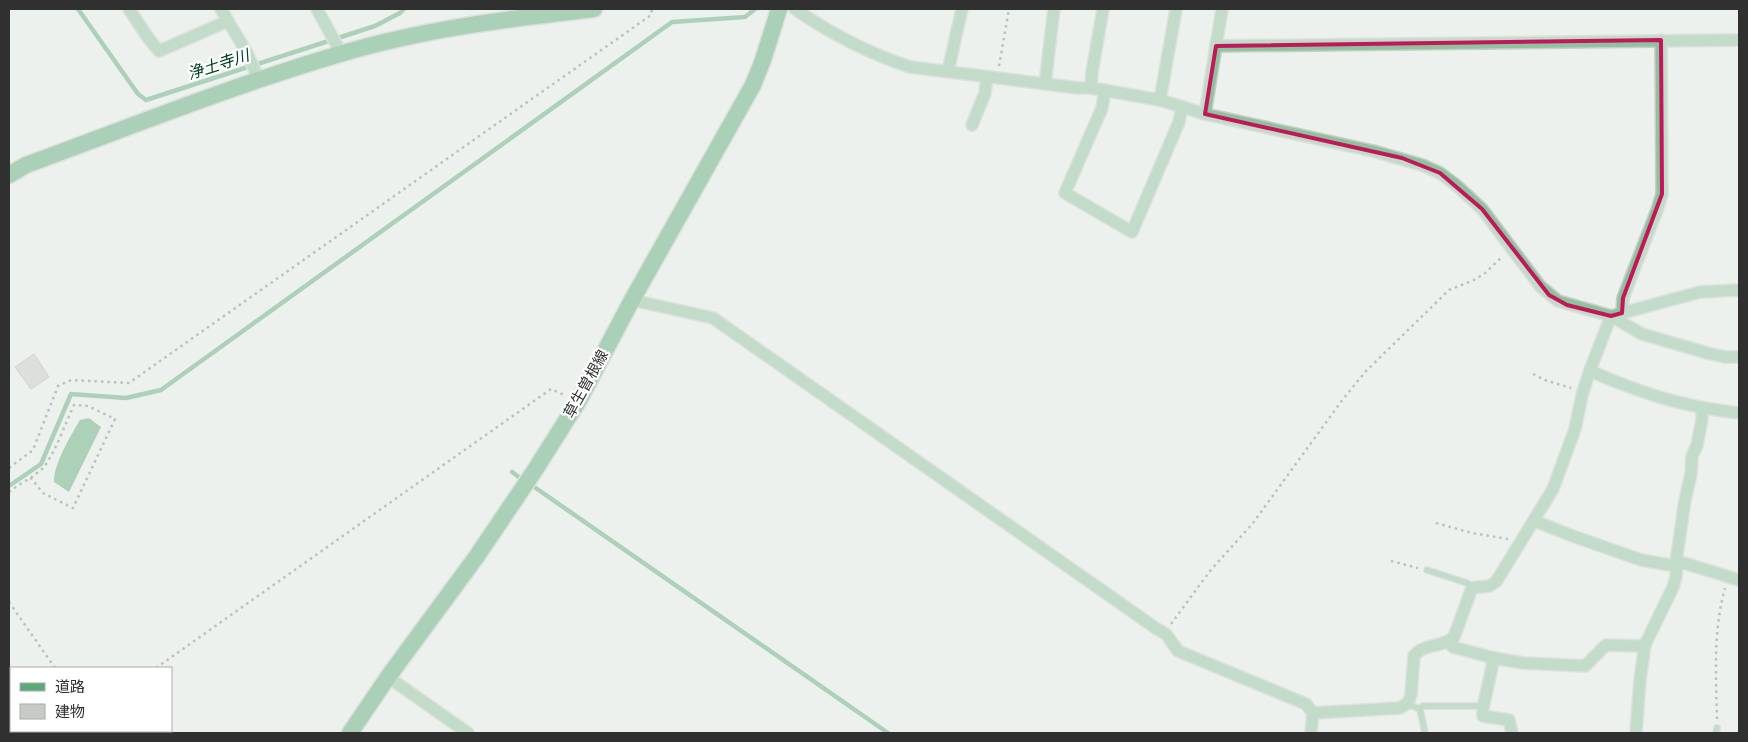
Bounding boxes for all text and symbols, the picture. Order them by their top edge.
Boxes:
water label: 浄土寺川 [185,45,253,83]
street label: 草生曽根線 [560,347,612,421]
legend [10,667,172,732]
text: 道路 [55,678,85,696]
text: 建物 [55,703,85,721]

